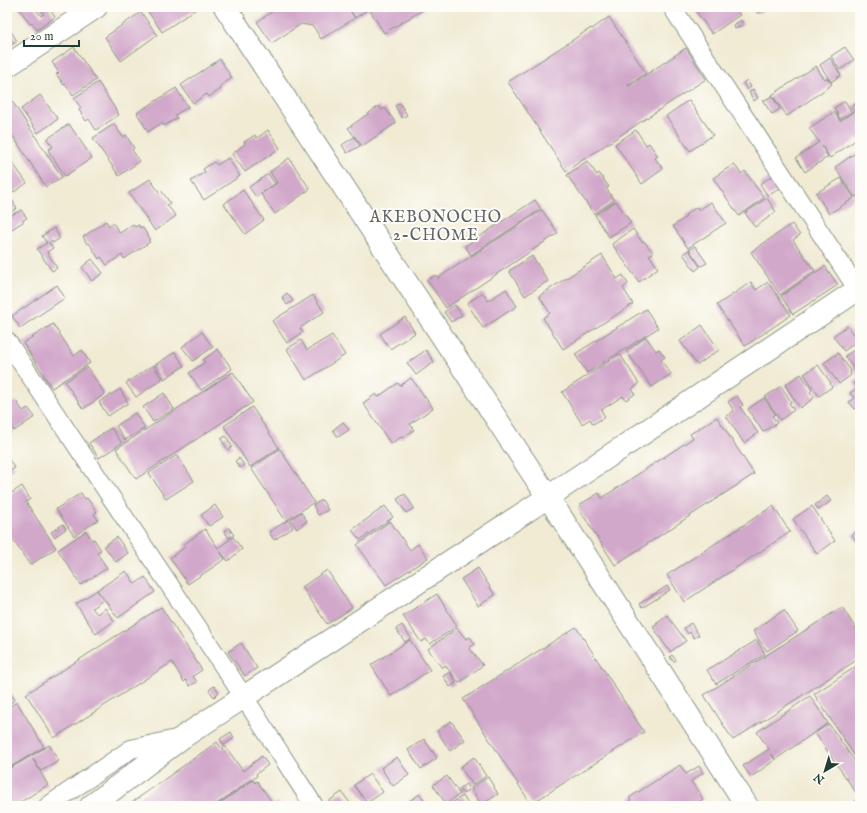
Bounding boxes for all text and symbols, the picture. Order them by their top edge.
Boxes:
scale bar [24,22,79,48]
text: 20 m [30,29,53,44]
district label: AKEBONOCHO 2-CHOME [369,208,502,246]
north arrow [805,751,845,791]
text: N [811,769,828,787]

